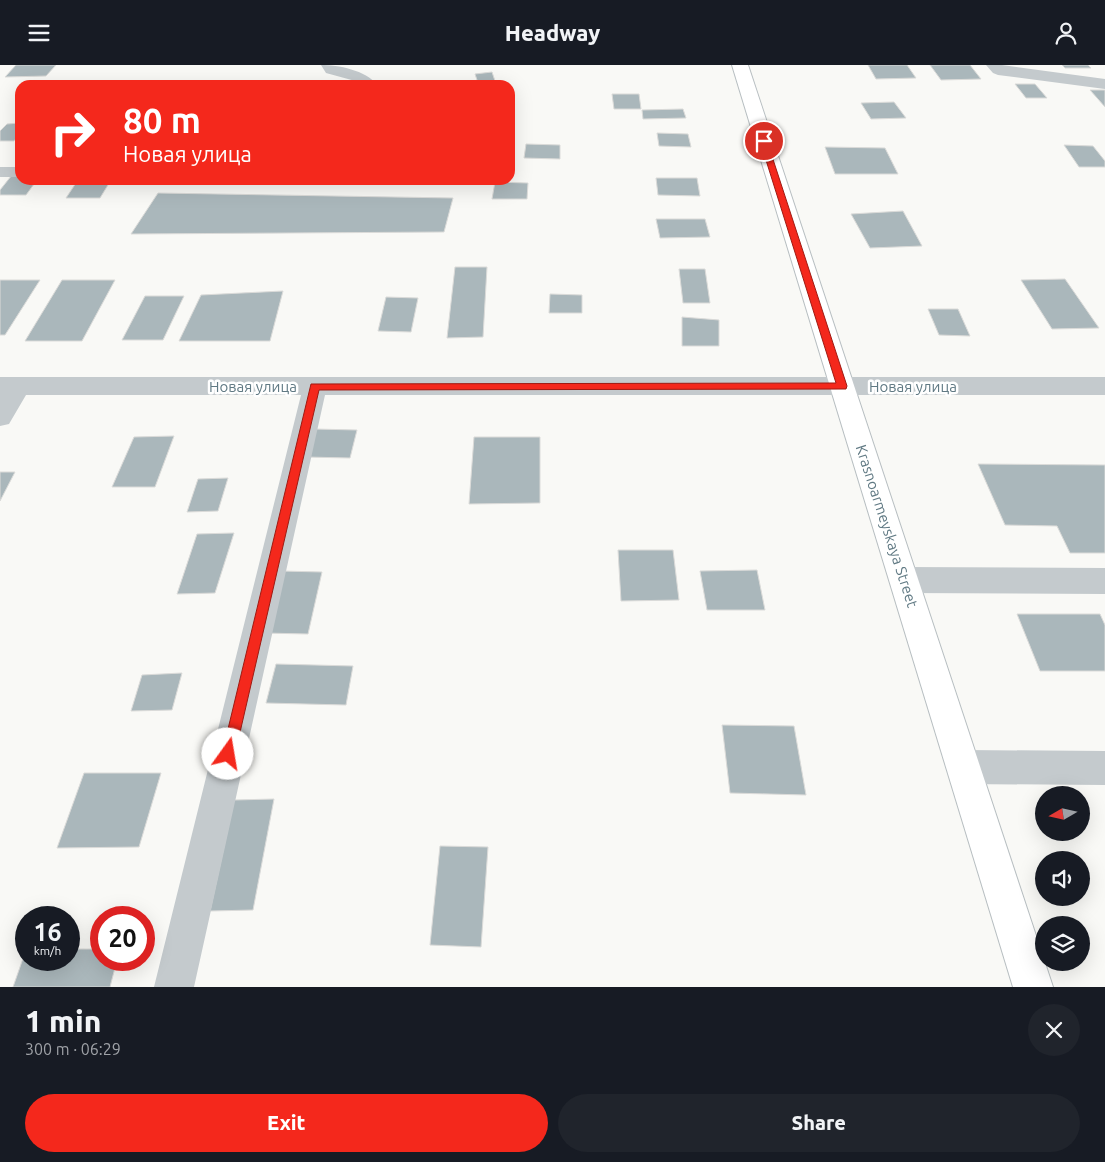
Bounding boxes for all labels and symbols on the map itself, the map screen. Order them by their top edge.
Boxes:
pin [743,120,785,162]
street label: Новая улица [209,378,297,395]
street label: Новая улица [869,378,957,395]
street label: Krasnoarmeyskaya Street [853,442,921,610]
position arrow [201,727,253,779]
north arrow [1035,786,1090,841]
speed limit sign: 20 [90,906,155,971]

